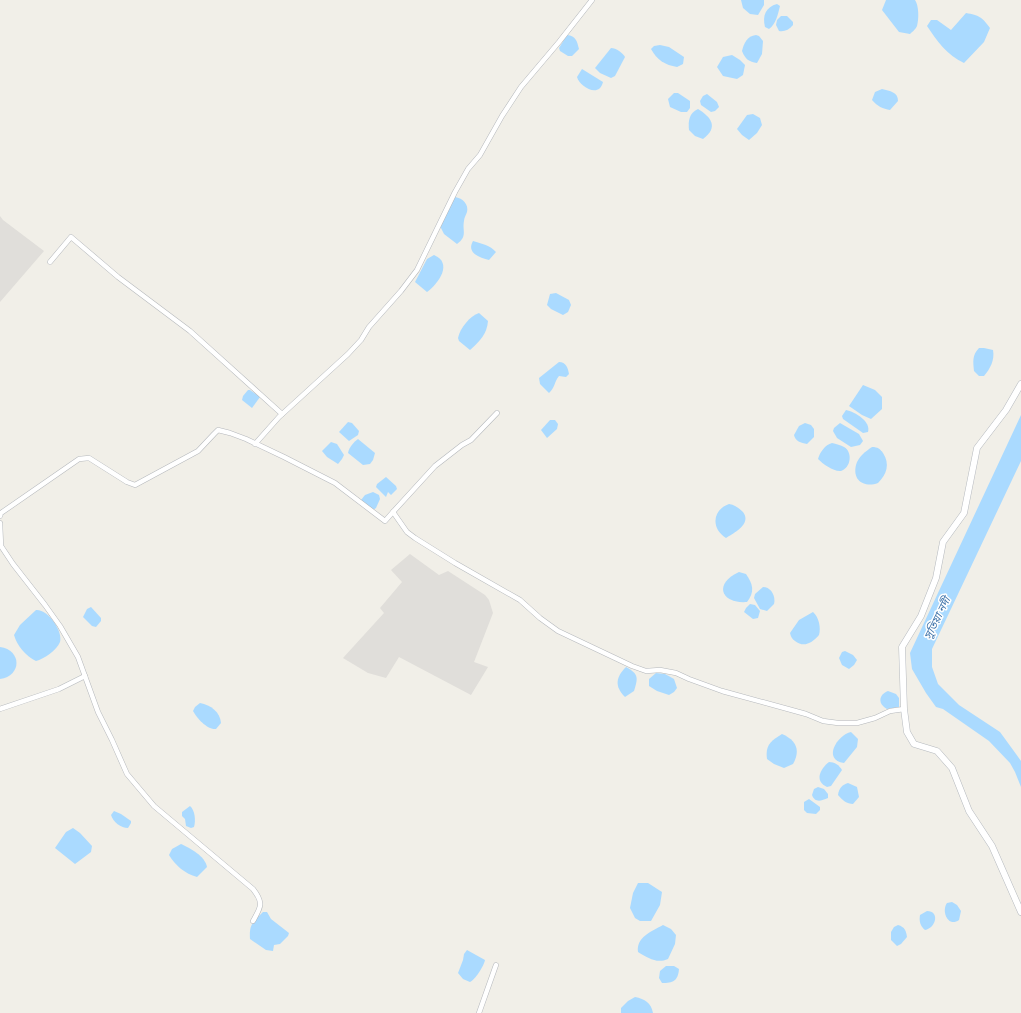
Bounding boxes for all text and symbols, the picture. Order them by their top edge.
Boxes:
water label: সুতিয়া নদী [921,593,954,642]

